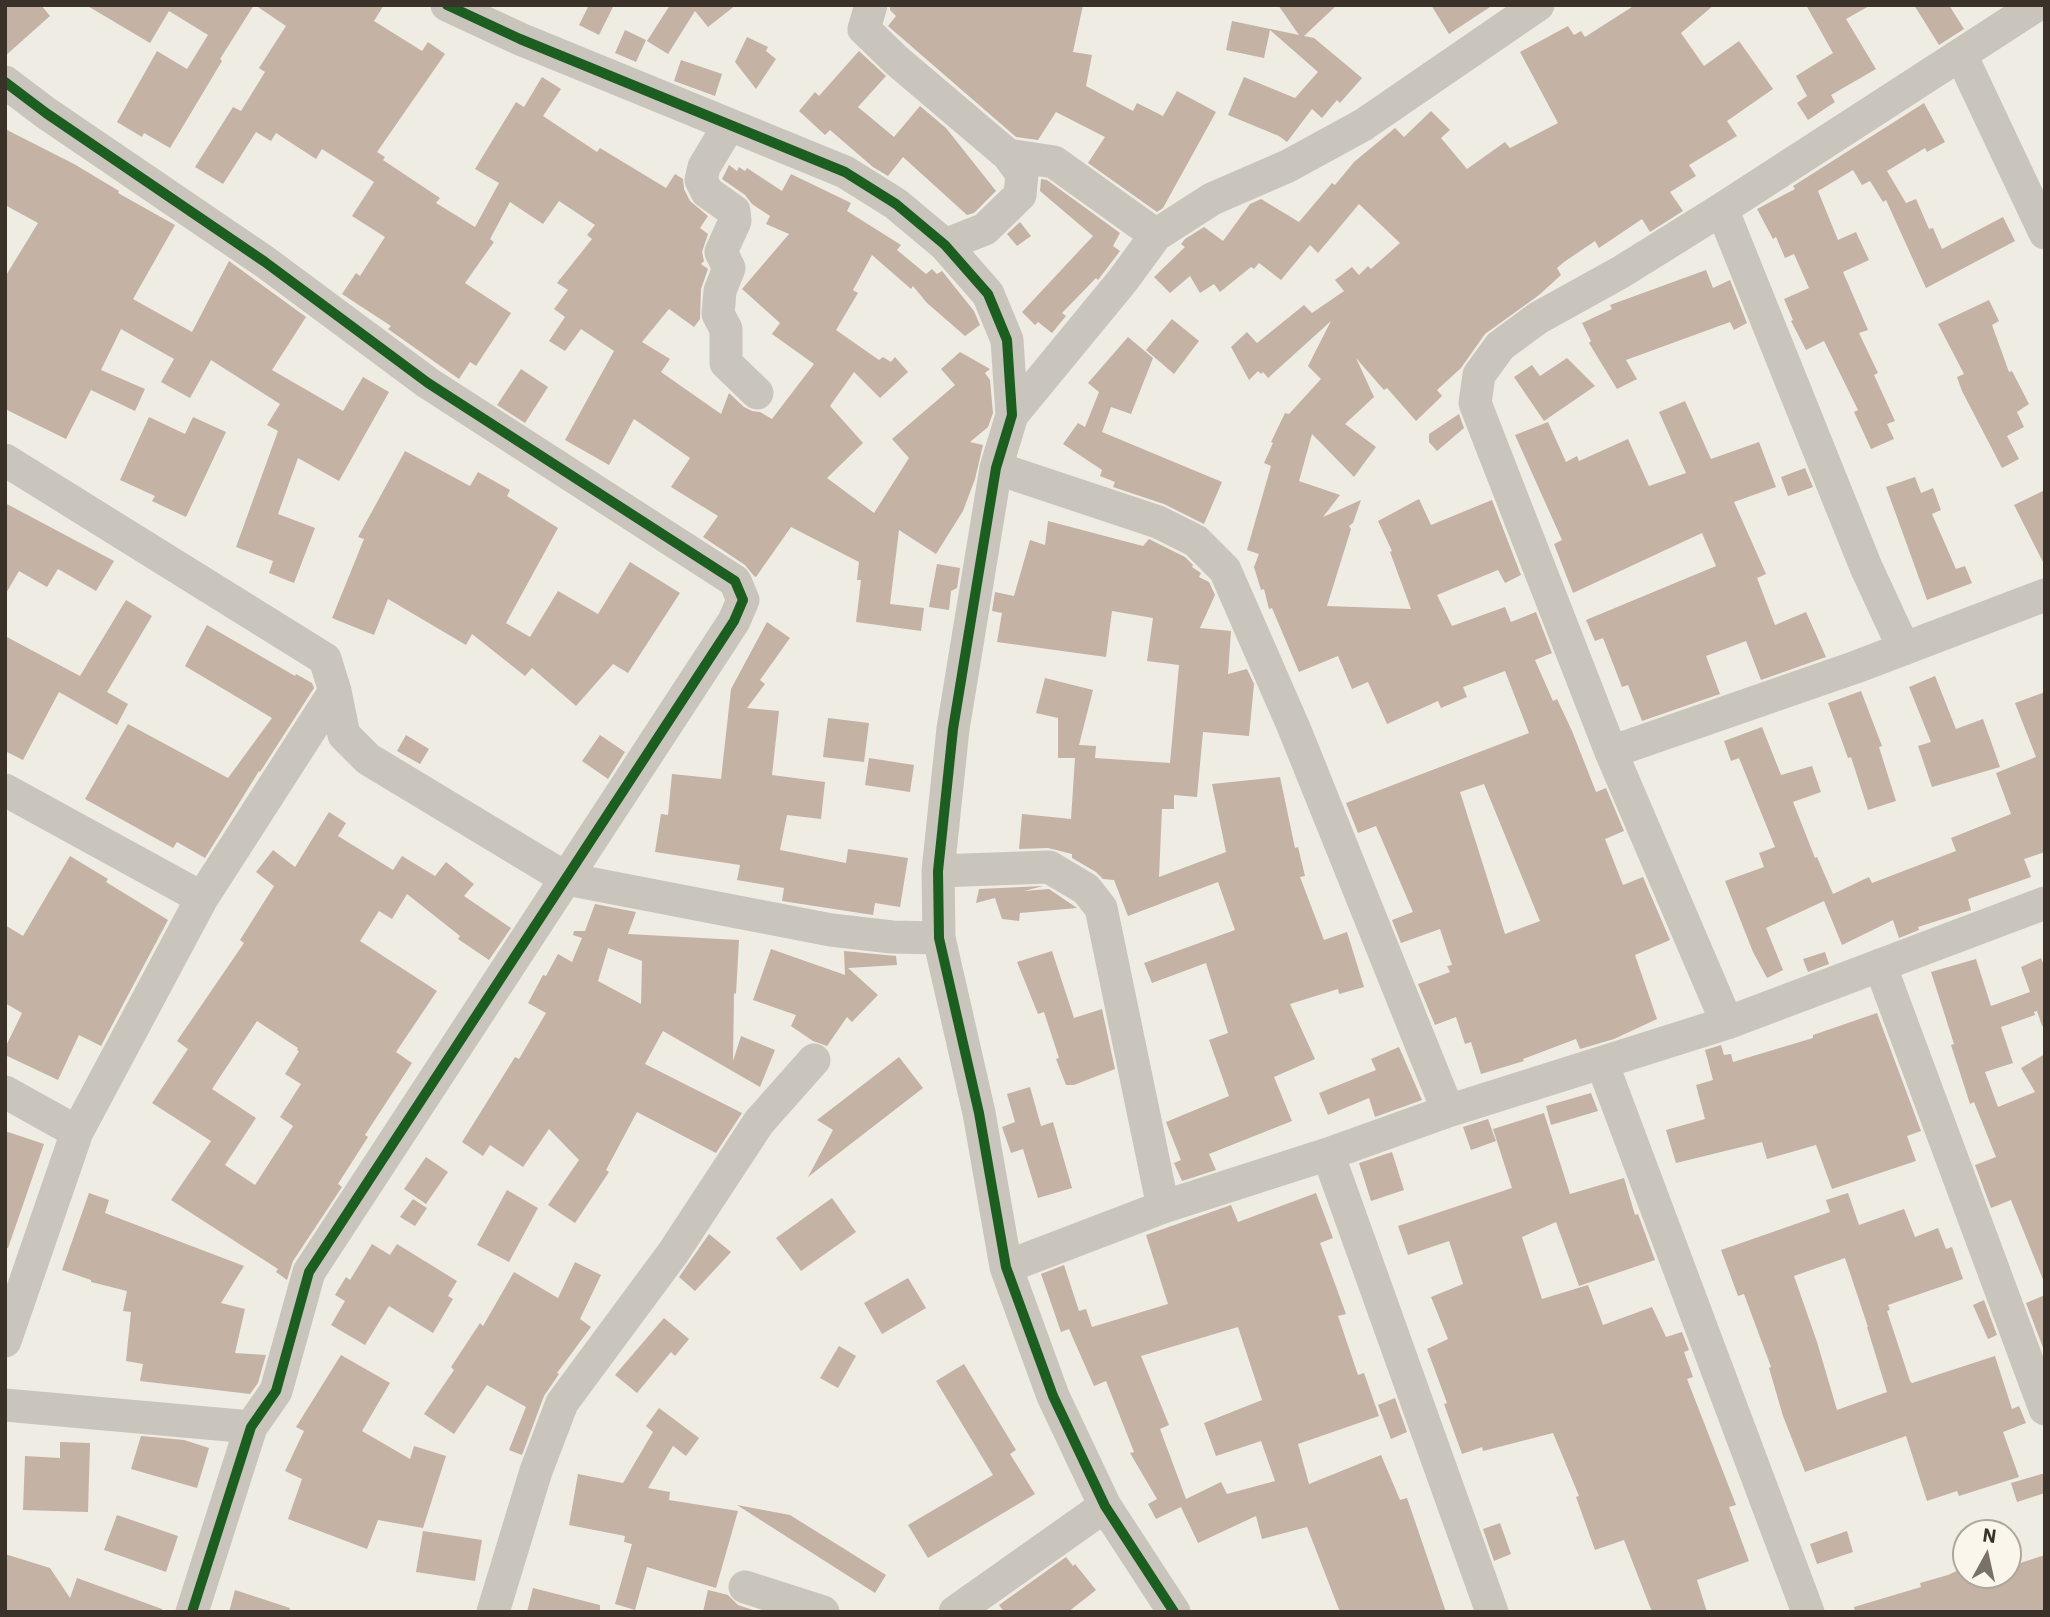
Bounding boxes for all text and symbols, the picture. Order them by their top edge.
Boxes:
north arrow [1952,1519,2022,1589]
text: N [1981,1522,1998,1548]

